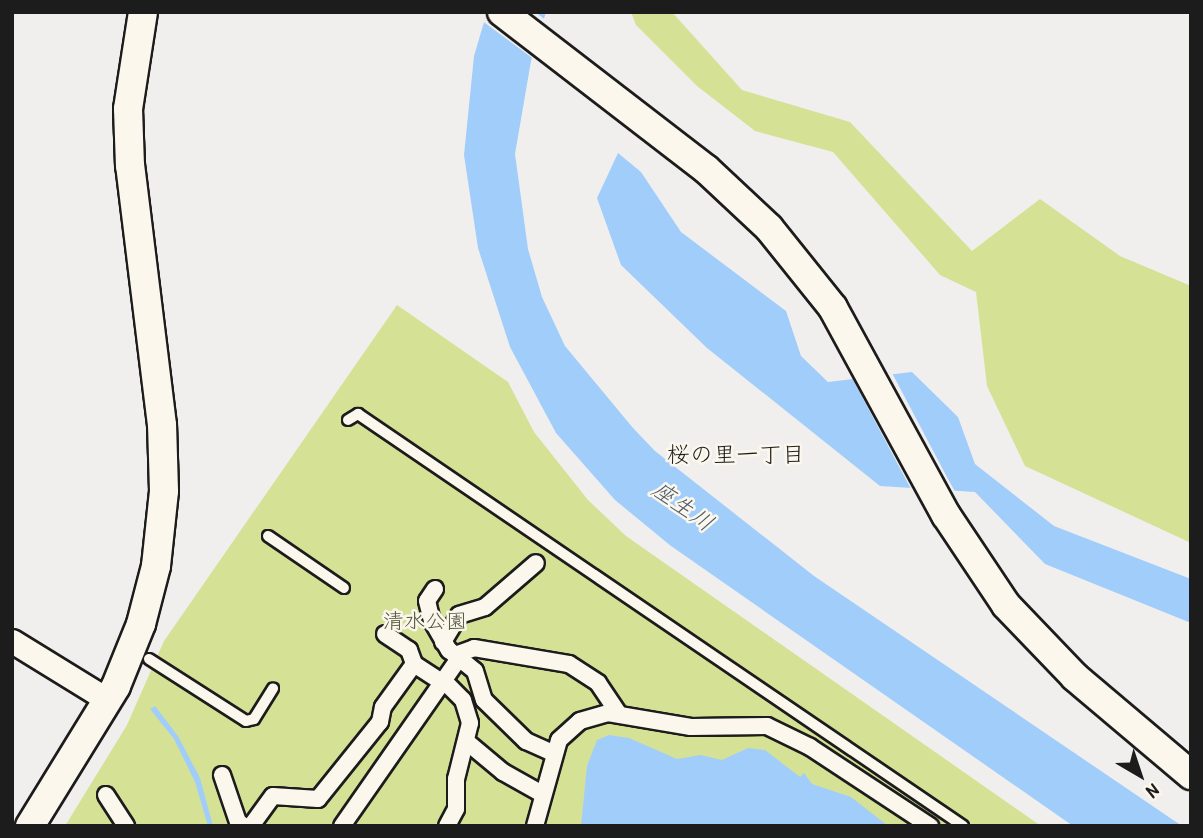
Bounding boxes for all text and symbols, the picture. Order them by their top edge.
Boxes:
district label: 桜の里一丁目 [667,440,805,468]
water label: 座生川 [647,475,719,537]
park label: 清水公園 [383,608,467,634]
north arrow [1105,740,1175,810]
text: N [1141,778,1165,805]

